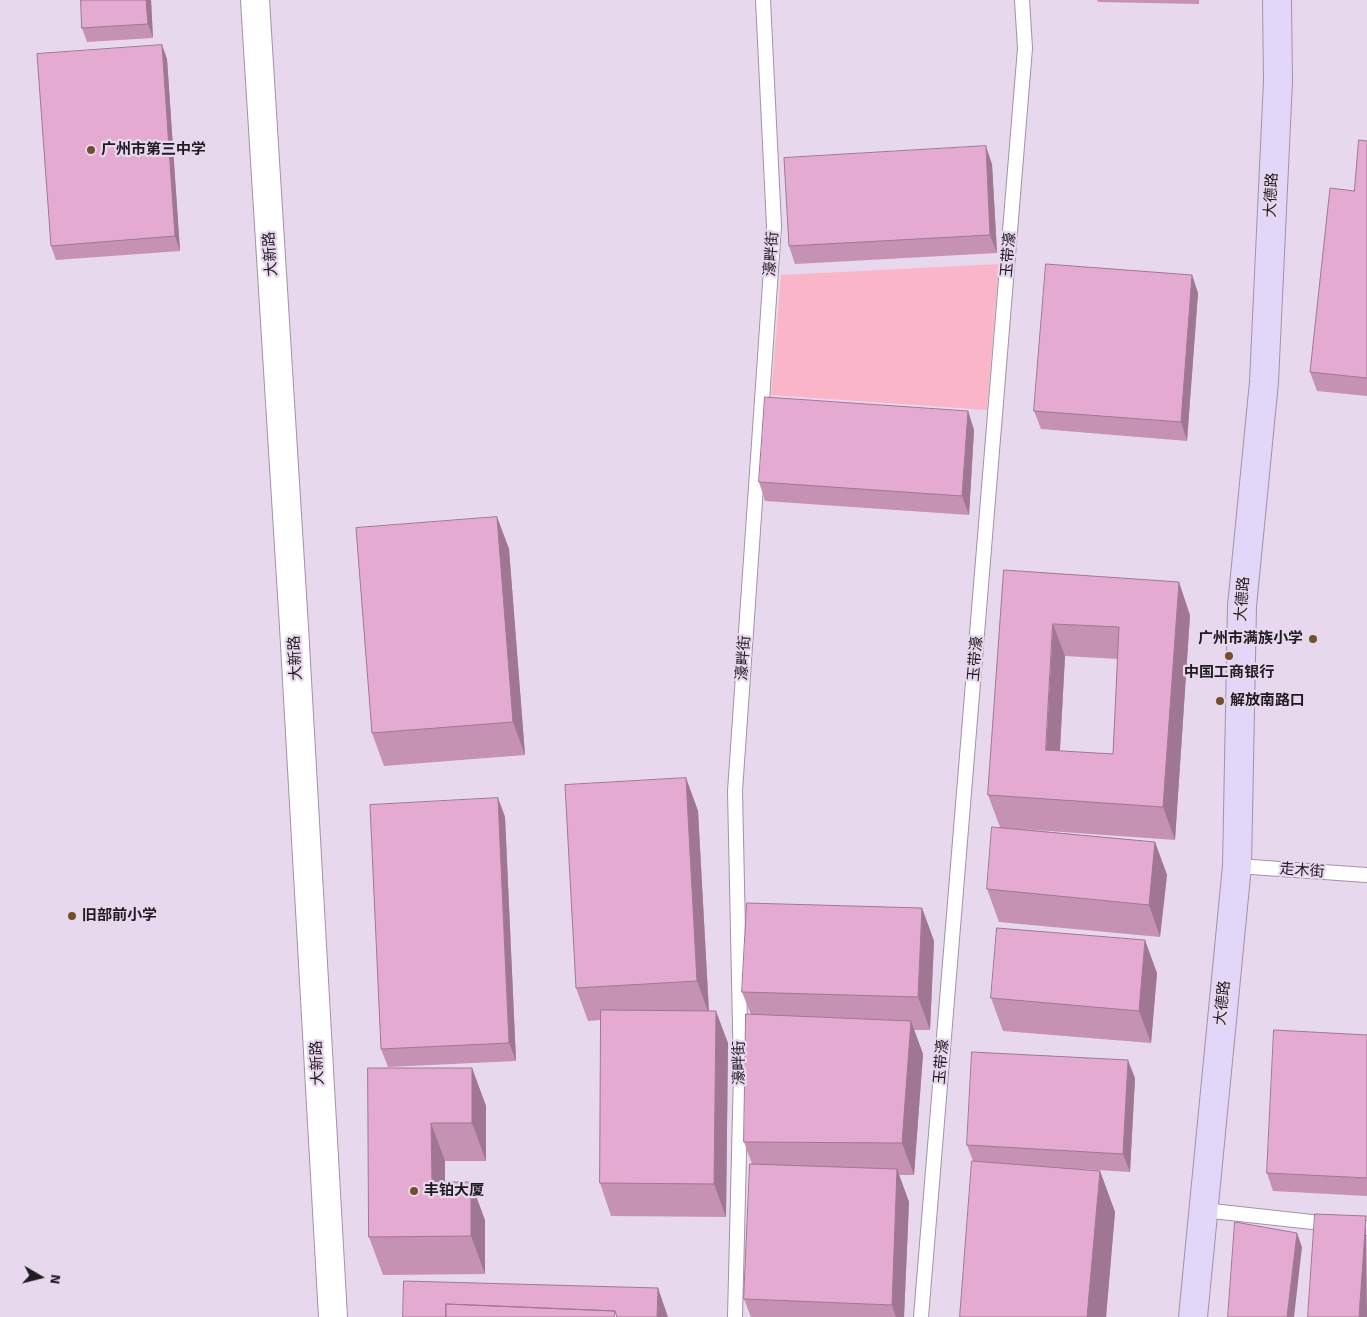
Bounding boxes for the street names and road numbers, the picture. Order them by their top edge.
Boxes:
street label: 大德路 [1262,172,1282,218]
street label: 大新路 [260,231,282,277]
street label: 濠畔街 [761,231,783,277]
street label: 玉带濠 [998,232,1020,278]
street label: 大德路 [1232,576,1254,622]
street label: 大新路 [286,635,306,681]
street label: 濠畔街 [733,635,755,681]
street label: 玉带濠 [965,636,987,682]
street label: 走木街 [1279,860,1325,882]
street label: 大德路 [1212,980,1234,1026]
street label: 玉带濠 [931,1039,953,1085]
street label: 大新路 [308,1040,328,1086]
street label: 濠畔街 [731,1041,749,1085]

